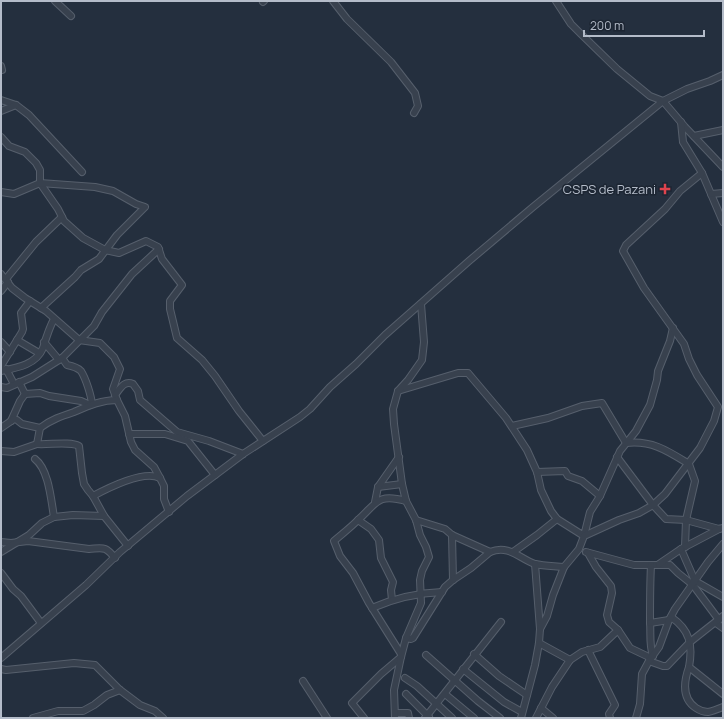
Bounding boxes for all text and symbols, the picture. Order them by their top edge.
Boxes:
scale bar [584,12,704,38]
text: 200 m [590,17,624,34]
place label: CSPS de Pazani [563,180,656,198]
marker: CSPS de Pazani [659,183,671,195]

